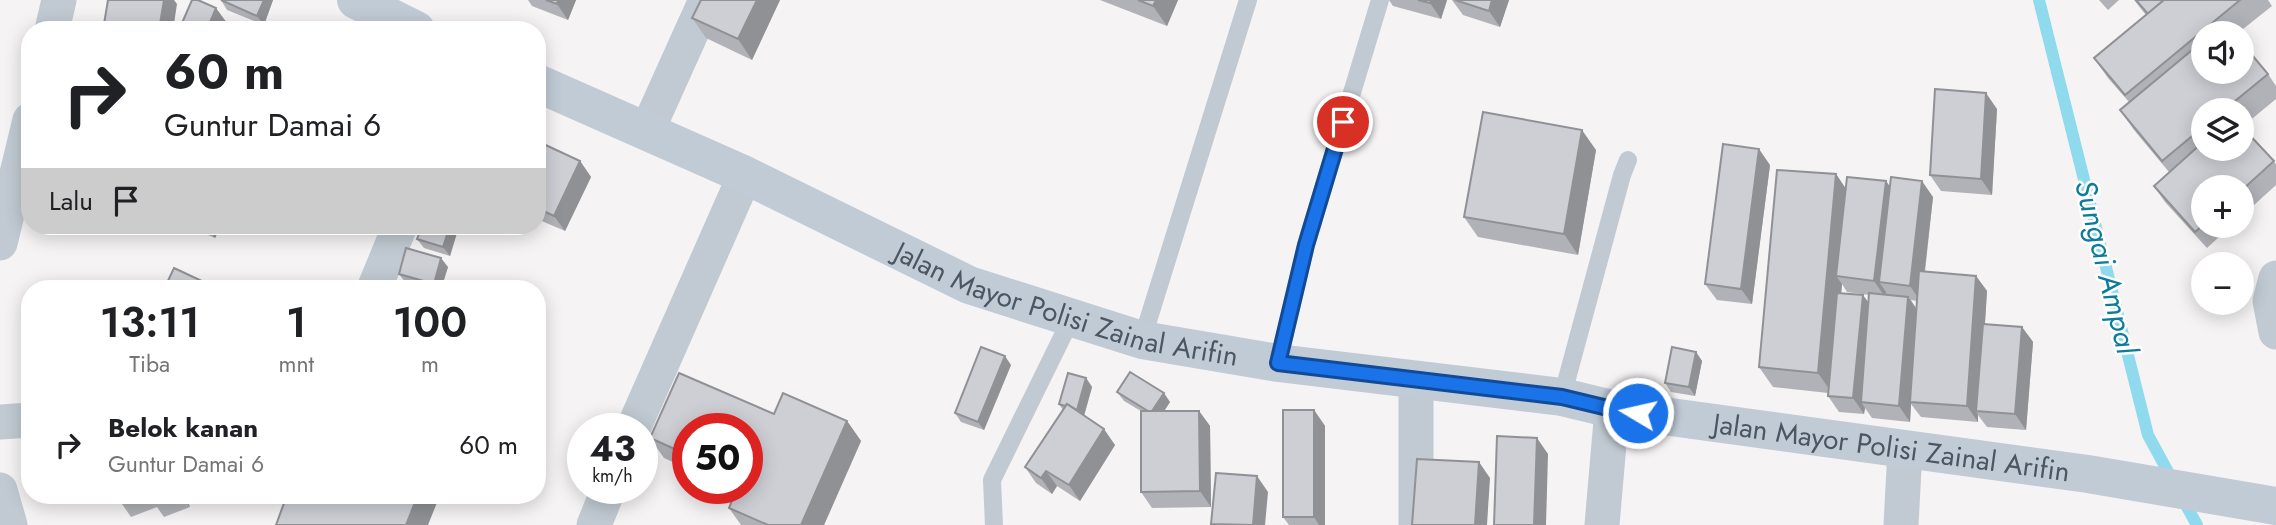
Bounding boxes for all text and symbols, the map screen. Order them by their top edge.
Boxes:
map controls [2191,21,2254,315]
button: sound [2191,21,2254,84]
text: 60 m [164,37,284,107]
icon: right [49,49,140,140]
pin [1313,92,1373,152]
button: layers [2191,98,2254,161]
text: Guntur Damai 6 [164,102,381,148]
icon: arrive [1324,103,1362,141]
water label: Sungai Ampal [2064,175,2149,360]
button: + [2191,175,2254,238]
text: Lalu [49,182,93,220]
icon: arrive [107,182,145,220]
street label: Jalan Mayor Polisi Zainal Arifin [884,230,1241,377]
button: − [2191,252,2254,315]
text: 13:11 [100,292,200,353]
text: 1 [286,292,307,353]
text: 100 [393,292,467,353]
text: Tiba [129,347,170,381]
text: mnt [278,347,314,381]
text: m [421,347,439,381]
position arrow [1601,376,1675,450]
street label: Jalan Mayor Polisi Zainal Arifin [1707,402,2072,492]
text: Belok kanan [108,409,258,447]
speed limit sign: 50 [672,413,763,504]
text: 43 [589,424,636,474]
icon: right [49,426,87,464]
text: 60 m [459,426,518,464]
text: Guntur Damai 6 [108,447,264,481]
text: km/h [592,463,633,489]

